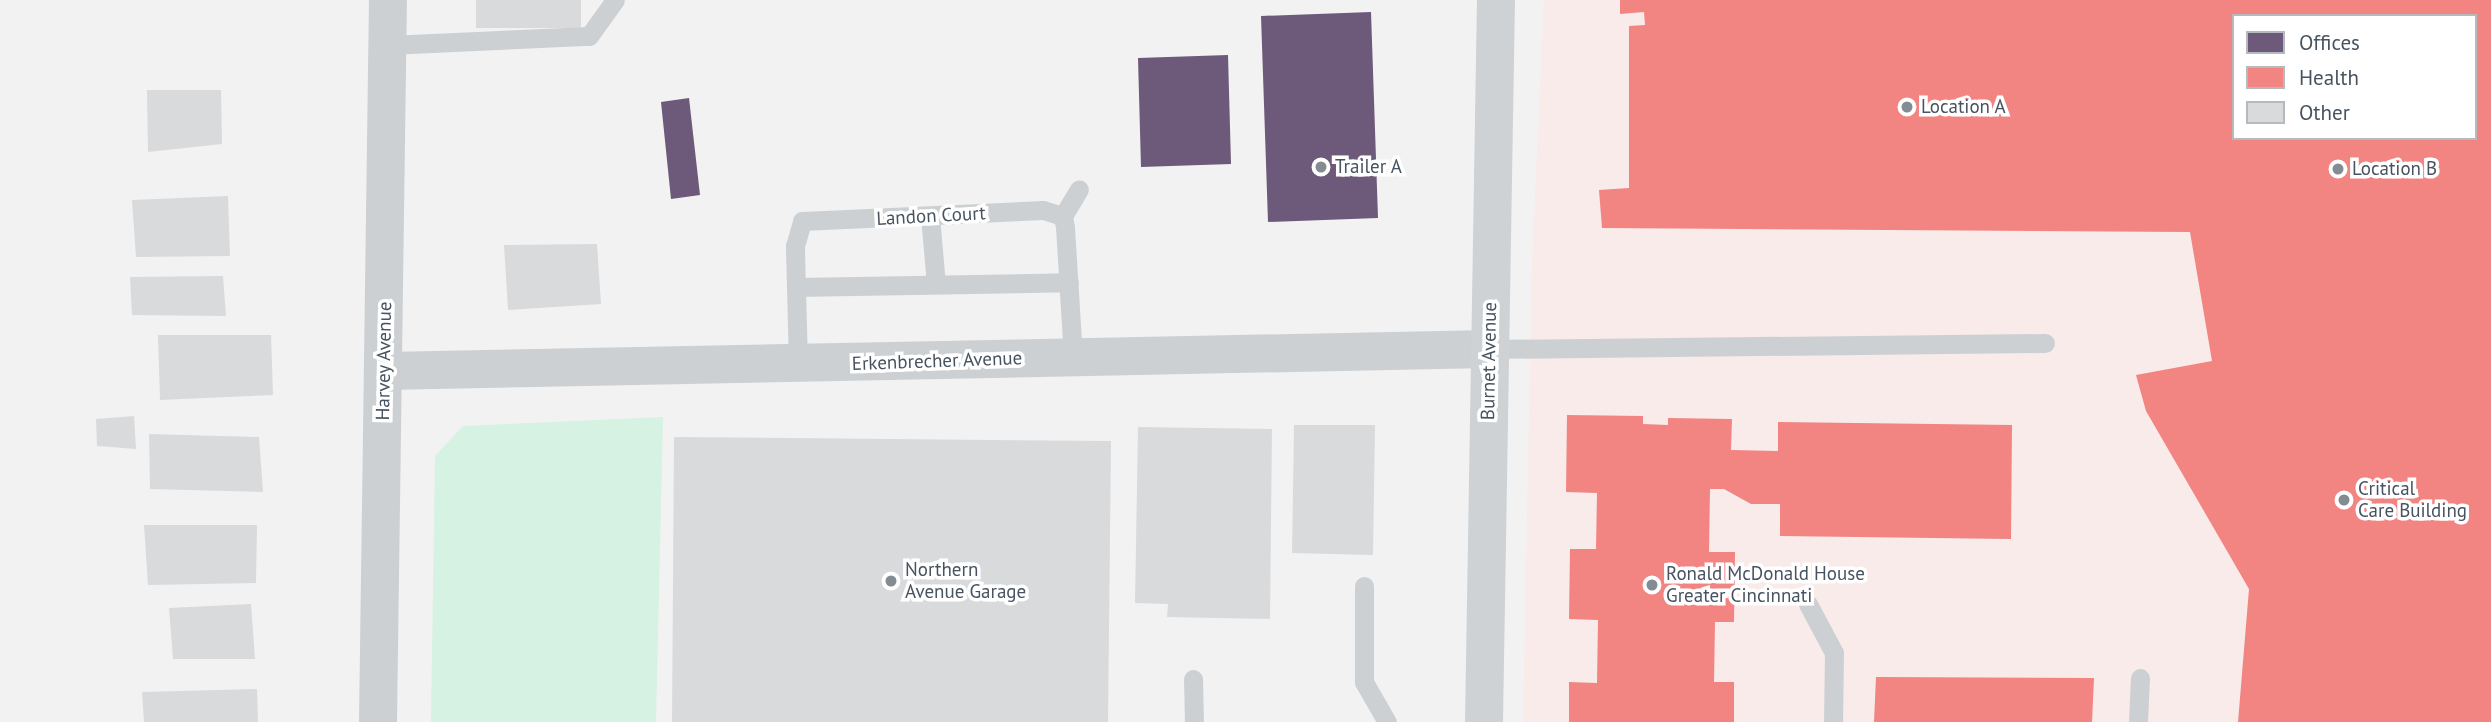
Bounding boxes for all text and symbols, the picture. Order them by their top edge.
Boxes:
legend [2232,14,2477,140]
text: Offices [2299,29,2360,56]
text: Health [2299,64,2359,91]
place label: Location A [1921,96,2006,118]
marker: Location A [1899,99,1915,115]
text: Other [2299,99,2350,126]
place label: Trailer A [1335,156,1402,178]
place label: Location B [2352,158,2437,180]
marker: Trailer A [1313,159,1329,175]
marker: Location B [2330,161,2346,177]
street label: Landon Court [876,202,986,230]
street label: Harvey Avenue [372,301,396,421]
street label: Burnet Avenue [1477,301,1501,421]
street label: Erkenbrecher Avenue [851,347,1023,375]
place label: Critical Care Building [2358,478,2467,522]
marker: Critical Care Building [2336,492,2352,508]
place label: Northern Avenue Garage [905,559,1026,603]
place label: Ronald McDonald House Greater Cincinnati [1666,563,1865,607]
marker: Northern Avenue Garage [883,573,899,589]
marker: Ronald McDonald House Greater Cincinnati [1644,577,1660,593]

